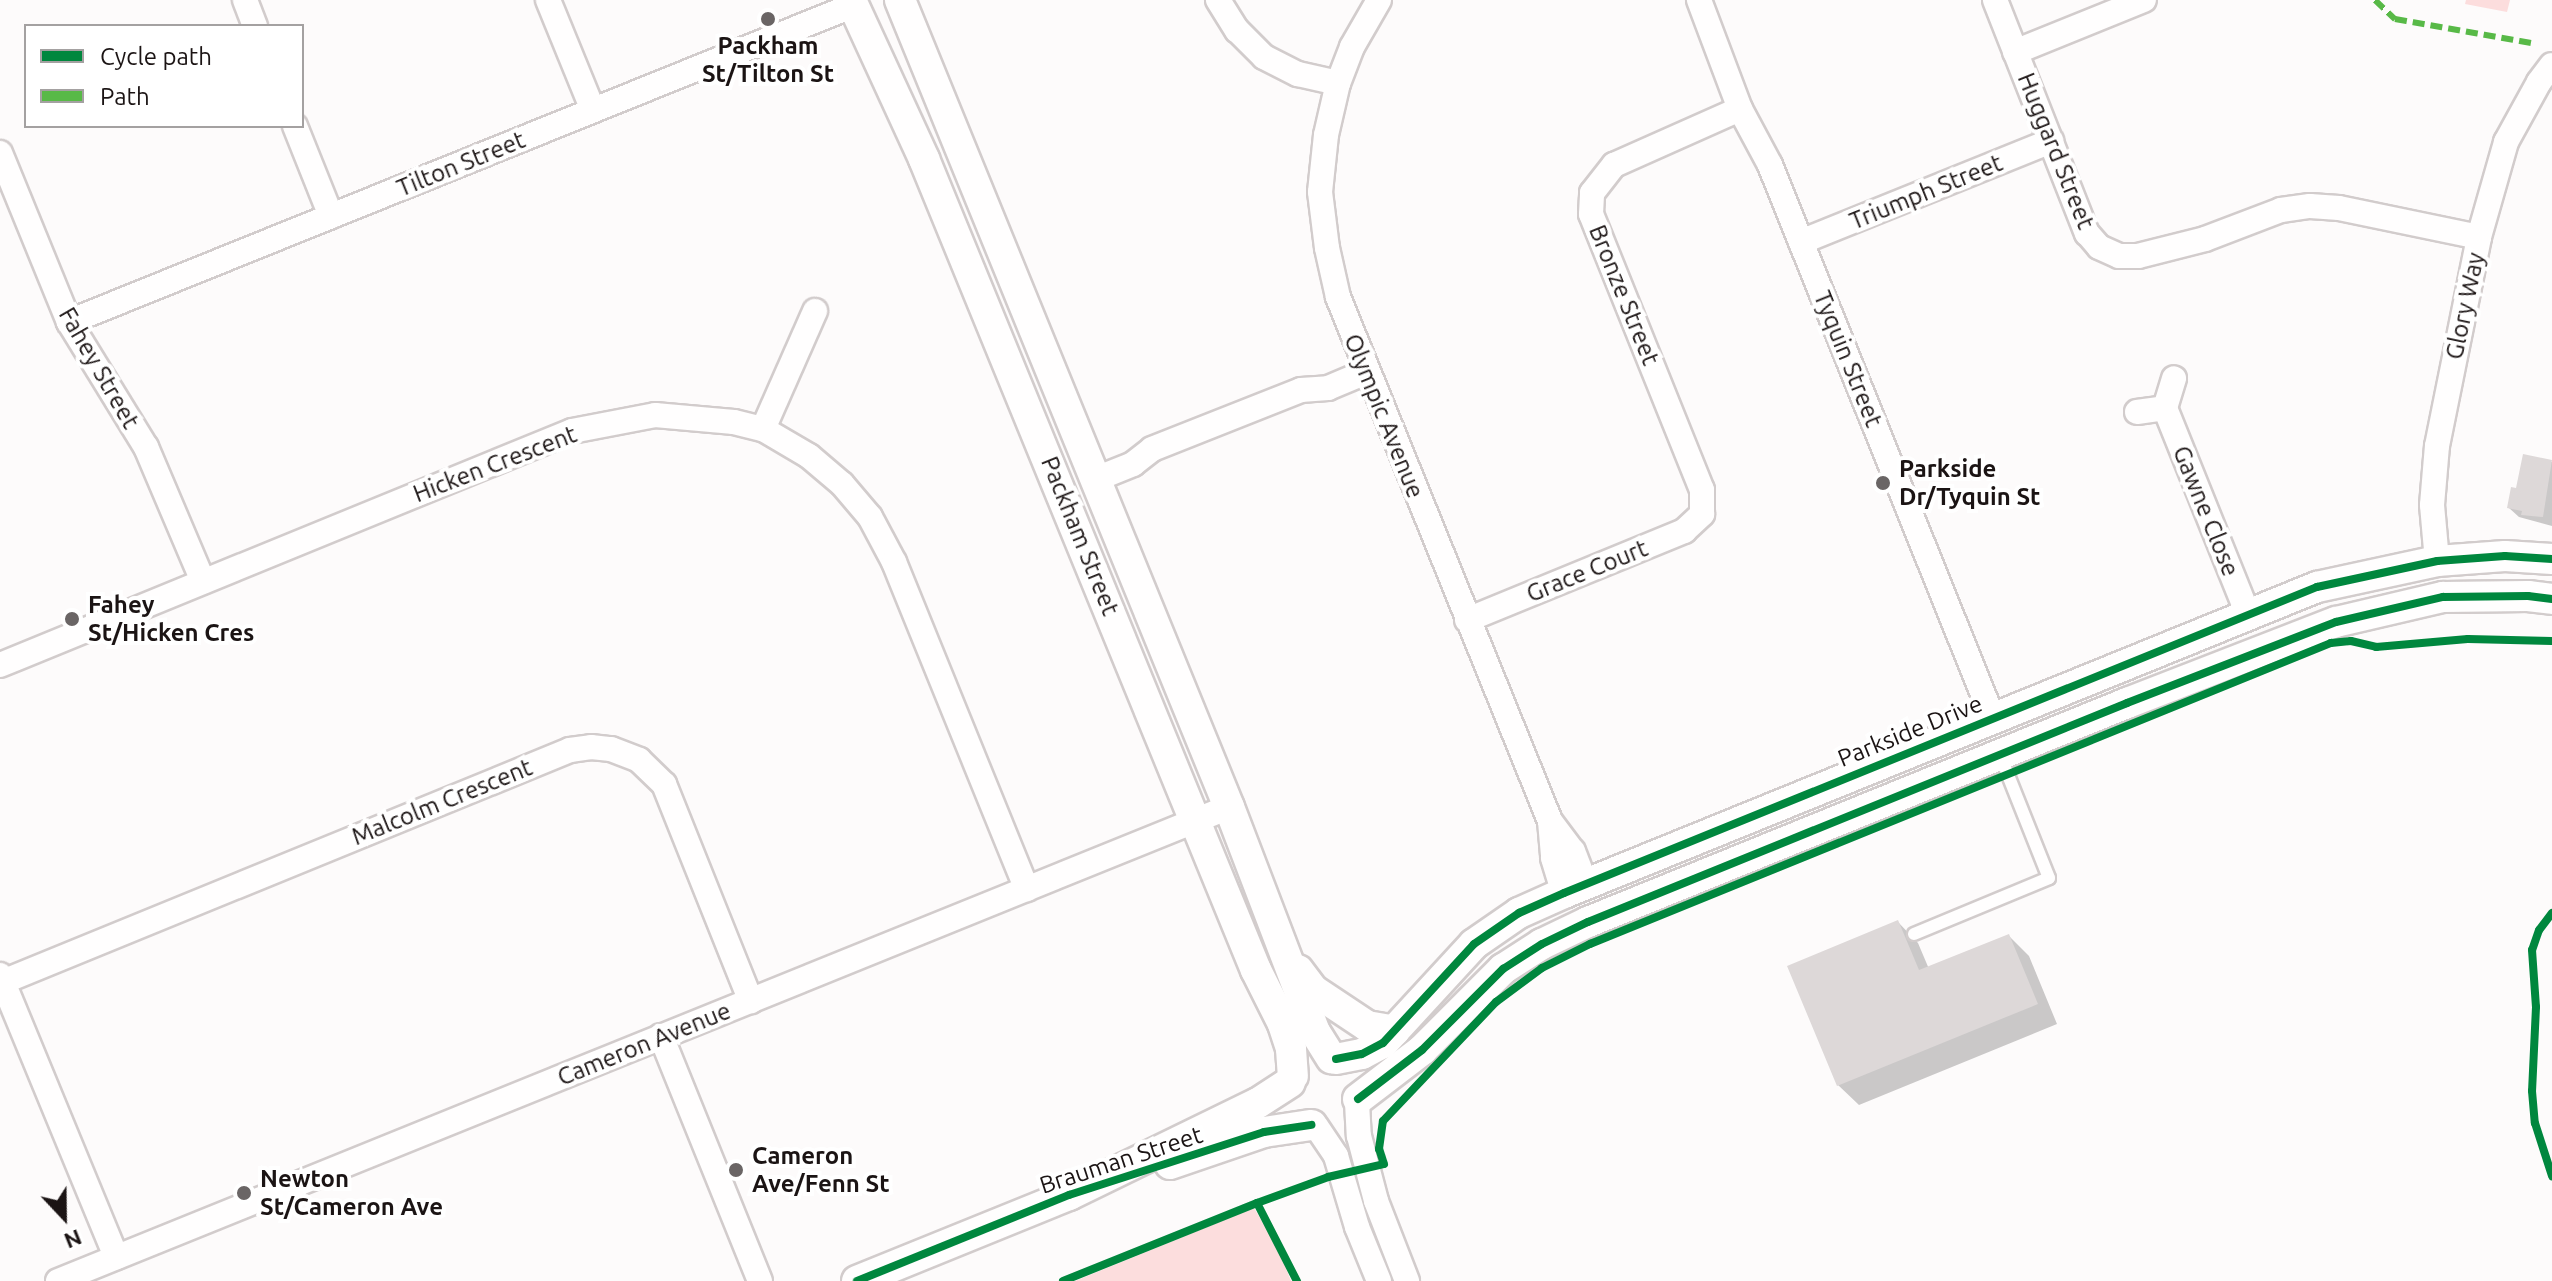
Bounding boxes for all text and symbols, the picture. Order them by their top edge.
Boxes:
marker: Packham St/Tilton St [759,10,777,28]
legend [24,24,304,128]
place label: Packham St/Tilton St [702,32,834,88]
text: Cycle path [100,43,212,70]
street label: Huggard Street [2012,69,2100,233]
text: Path [100,83,150,110]
street label: Tilton Street [393,125,529,203]
street label: Triumph Street [1845,148,2007,236]
street label: Bronze Street [1583,221,1665,369]
street label: Glory Way [2440,250,2490,362]
street label: Tyquin Street [1808,287,1888,431]
street label: Fahey Street [53,302,145,434]
street label: Olympic Avenue [1338,330,1430,502]
street label: Hicken Crescent [409,420,581,508]
street label: Gawne Close [2167,442,2245,580]
street label: Packham Street [1035,452,1125,620]
place label: Parkside Dr/Tyquin St [1899,455,2040,511]
marker: Parkside Dr/Tyquin St [1874,474,1892,492]
street label: Grace Court [1522,534,1652,608]
place label: Fahey St/Hicken Cres [88,591,254,647]
marker: Fahey St/Hicken Cres [63,610,81,628]
street label: Parkside Drive [1833,689,1987,773]
street label: Malcolm Crescent [348,753,536,851]
street label: Cameron Avenue [553,996,735,1092]
street label: Brauman Street [1036,1120,1206,1200]
place label: Cameron Ave/Fenn St [752,1142,890,1198]
marker: Cameron Ave/Fenn St [727,1161,745,1179]
place label: Newton St/Cameron Ave [260,1165,443,1221]
north arrow [24,1177,104,1257]
marker: Newton St/Cameron Ave [235,1184,253,1202]
text: N [61,1225,85,1254]

